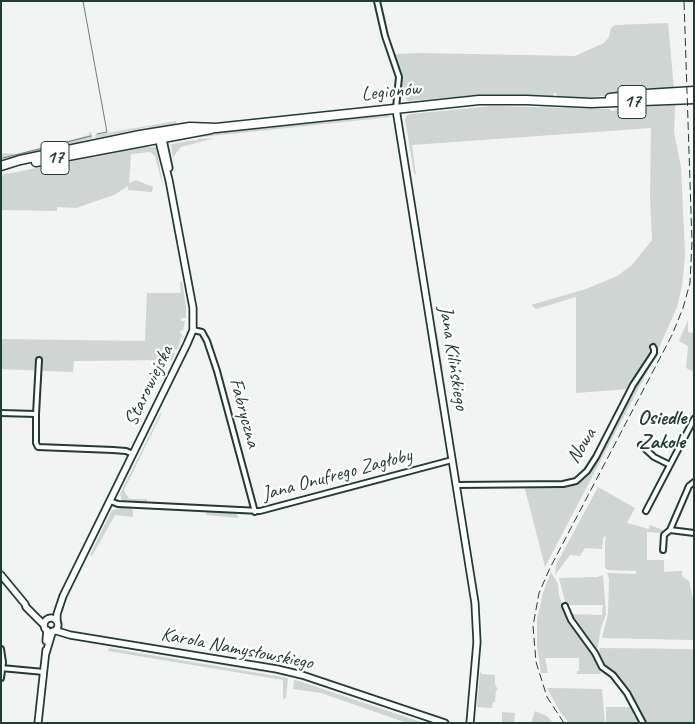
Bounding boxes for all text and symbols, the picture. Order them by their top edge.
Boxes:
street label: Legionów [360,77,422,107]
road number: 17 [618,85,646,118]
road number: 17 [41,142,69,174]
street label: Jana Kilińskiego [433,304,473,412]
street label: Starowiejska [119,342,179,430]
street label: Fabryczna [223,376,265,450]
district label: Osiedle Zakole [638,405,686,455]
street label: Nowa [562,424,602,468]
street label: Jana Onufrego Zagłoby [259,443,415,507]
street label: Karola Namysłowskiego [159,622,315,676]

